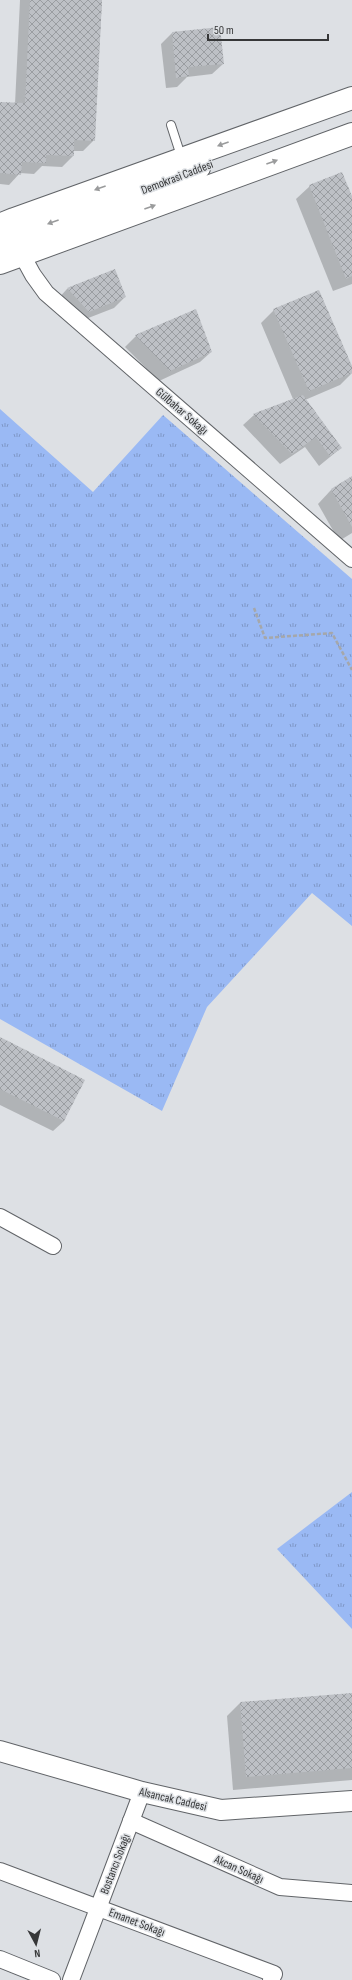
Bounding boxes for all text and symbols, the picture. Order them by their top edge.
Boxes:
scale bar [208,16,328,42]
text: 50 m [214,23,234,38]
one-way arrow [217,141,229,147]
street label: Demokrasi Caddesi [139,157,215,198]
one-way arrow [267,159,279,165]
one-way arrow [94,185,106,191]
one-way arrow [145,204,157,210]
one-way arrow [47,219,59,225]
street label: Gülbahar Sokağı [152,385,211,438]
street label: Alsancak Caddesi [137,1784,208,1815]
street label: Bostancı Sokağı [97,1832,134,1896]
street label: Akcan Sokağı [211,1852,266,1887]
street label: Emanet Sokağı [107,1905,167,1940]
north arrow [16,1924,56,1964]
text: N [33,1947,41,1960]

